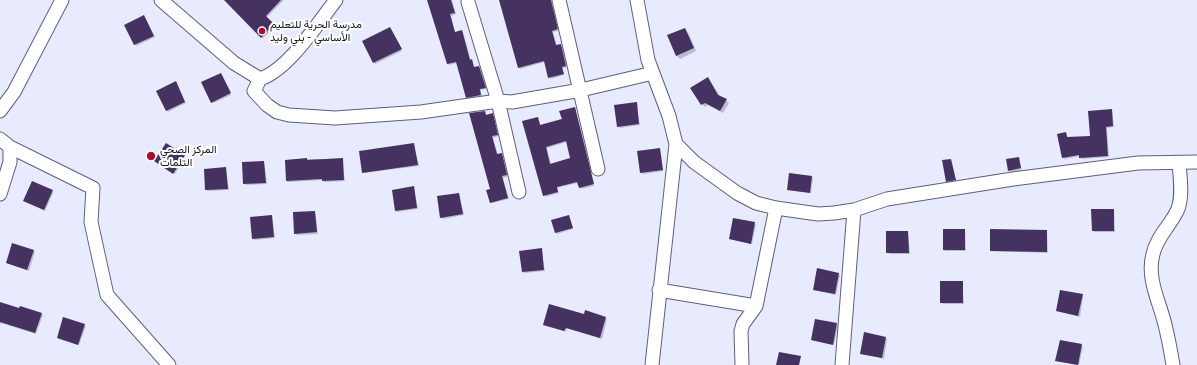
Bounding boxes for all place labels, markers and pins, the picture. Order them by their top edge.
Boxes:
place label: مدرسة الحرية للتعليم الأساسي - بني وليد [270,18,362,44]
marker: مدرسة الحرية للتعليم الأساسي - بني وليد [257,26,267,36]
place label: المركز الصحي التلمات [160,143,217,169]
marker: المركز الصحي التلمات [145,150,157,162]

